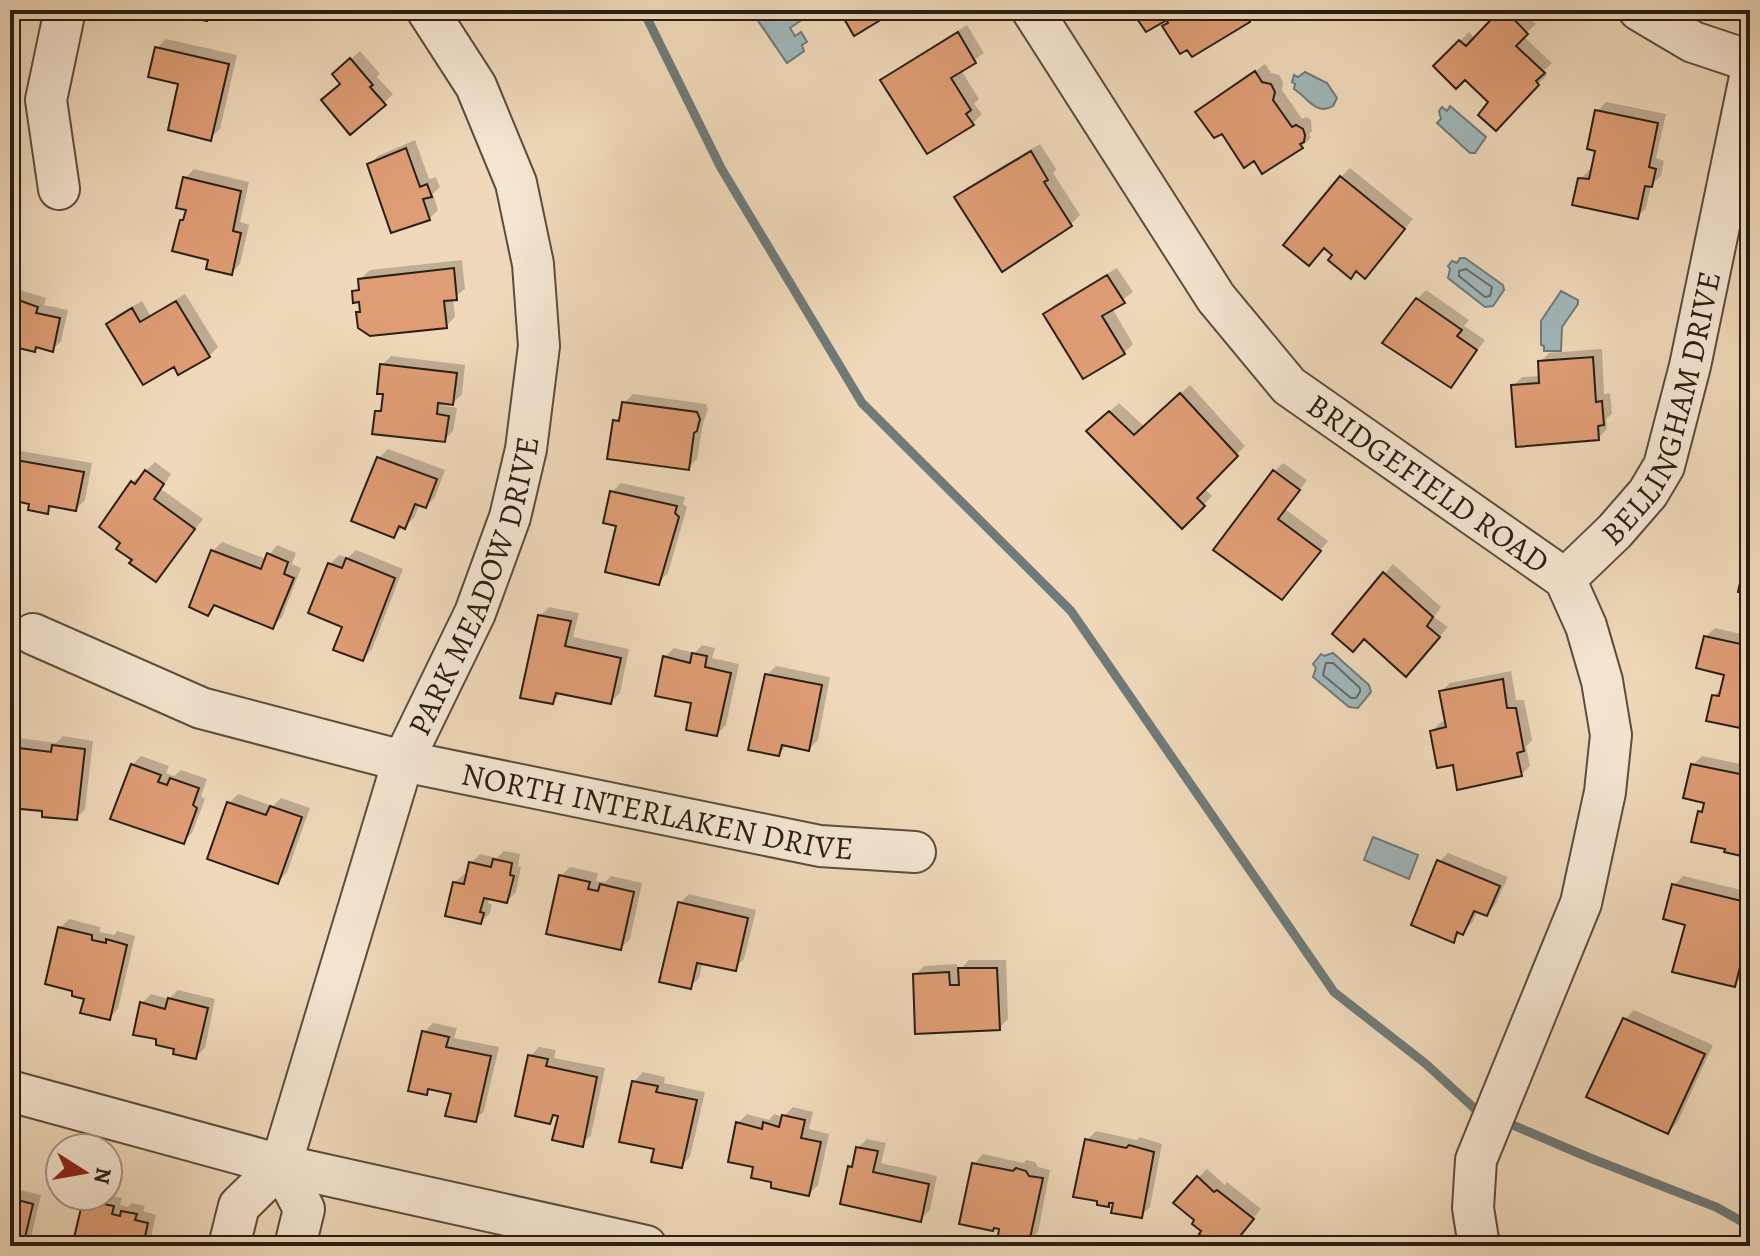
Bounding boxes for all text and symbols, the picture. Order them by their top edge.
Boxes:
street label: BELLINGHAM DRIVE [1591,267,1731,555]
street label: BRIDGEFIELD ROAD [1298,383,1558,584]
street label: PARK MEADOW DRIVE [397,434,549,743]
street label: NORTH INTERLAKEN DRIVE [458,751,855,870]
north arrow [44,1132,124,1212]
text: N [86,1165,119,1186]

